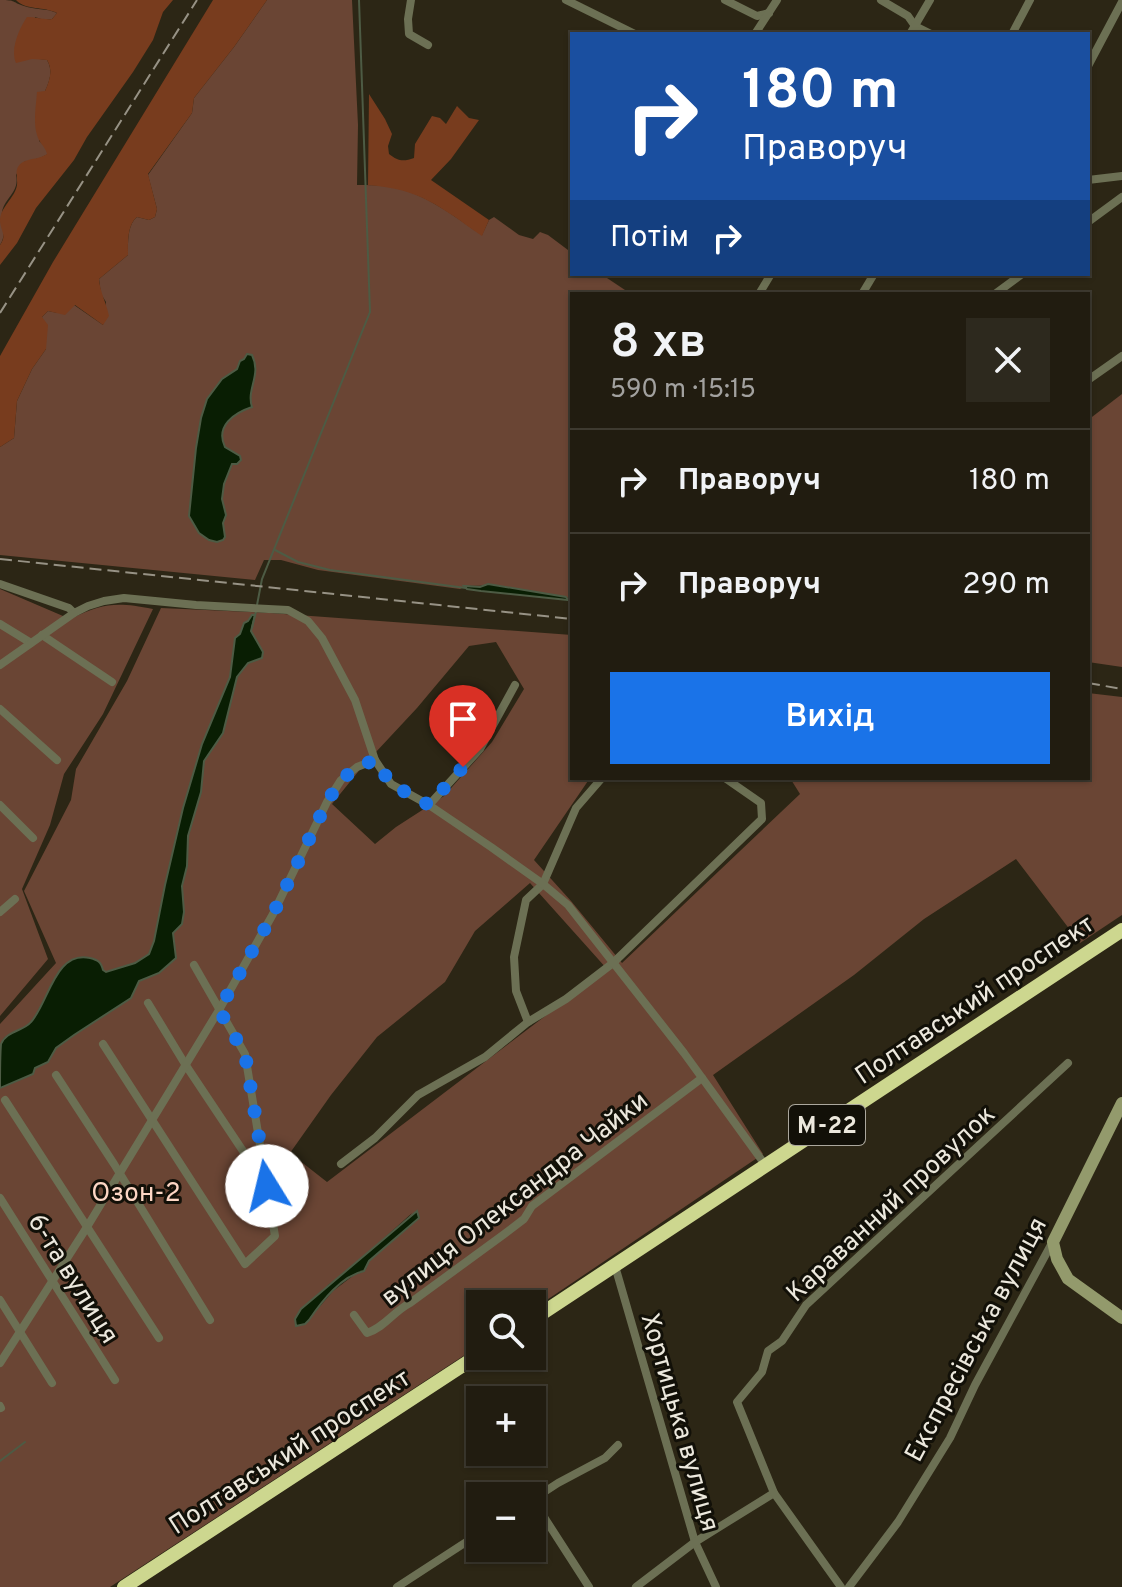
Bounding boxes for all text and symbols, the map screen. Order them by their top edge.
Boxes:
text: 180 m [742,58,899,128]
icon: right [610,64,714,168]
text: Праворуч [742,127,907,173]
icon: right [705,216,749,260]
text: Потім [610,220,689,257]
text: 8 хв [610,314,706,374]
button: close [966,318,1050,402]
text: 590 m · 15:15 [610,374,756,407]
icon: right [610,459,654,503]
text: Праворуч [678,463,821,500]
text: 180 m [969,463,1050,500]
icon: right [610,563,654,607]
text: Праворуч [678,567,821,604]
text: 290 m [962,567,1050,604]
button: Вихід [610,672,1050,764]
pin [429,685,497,767]
icon: arrive [441,697,485,741]
street label: Полтавський проспект [850,909,1101,1093]
street label: вулиця Олександра Чайки [375,1085,656,1315]
street label: Караванний провулок [780,1099,1003,1310]
road number: М-22 [789,1105,865,1145]
position arrow [225,1144,309,1228]
park label: Озон-2 [91,1178,181,1211]
street label: 6-та вулиця [19,1208,125,1350]
street label: Експресівська вулиця [899,1212,1056,1468]
map controls [466,1290,546,1562]
button: search [466,1290,546,1370]
street label: Хортицька вулиця [632,1310,726,1536]
street label: Полтавський проспект [163,1363,417,1544]
button: + [466,1386,546,1466]
button: − [466,1482,546,1562]

